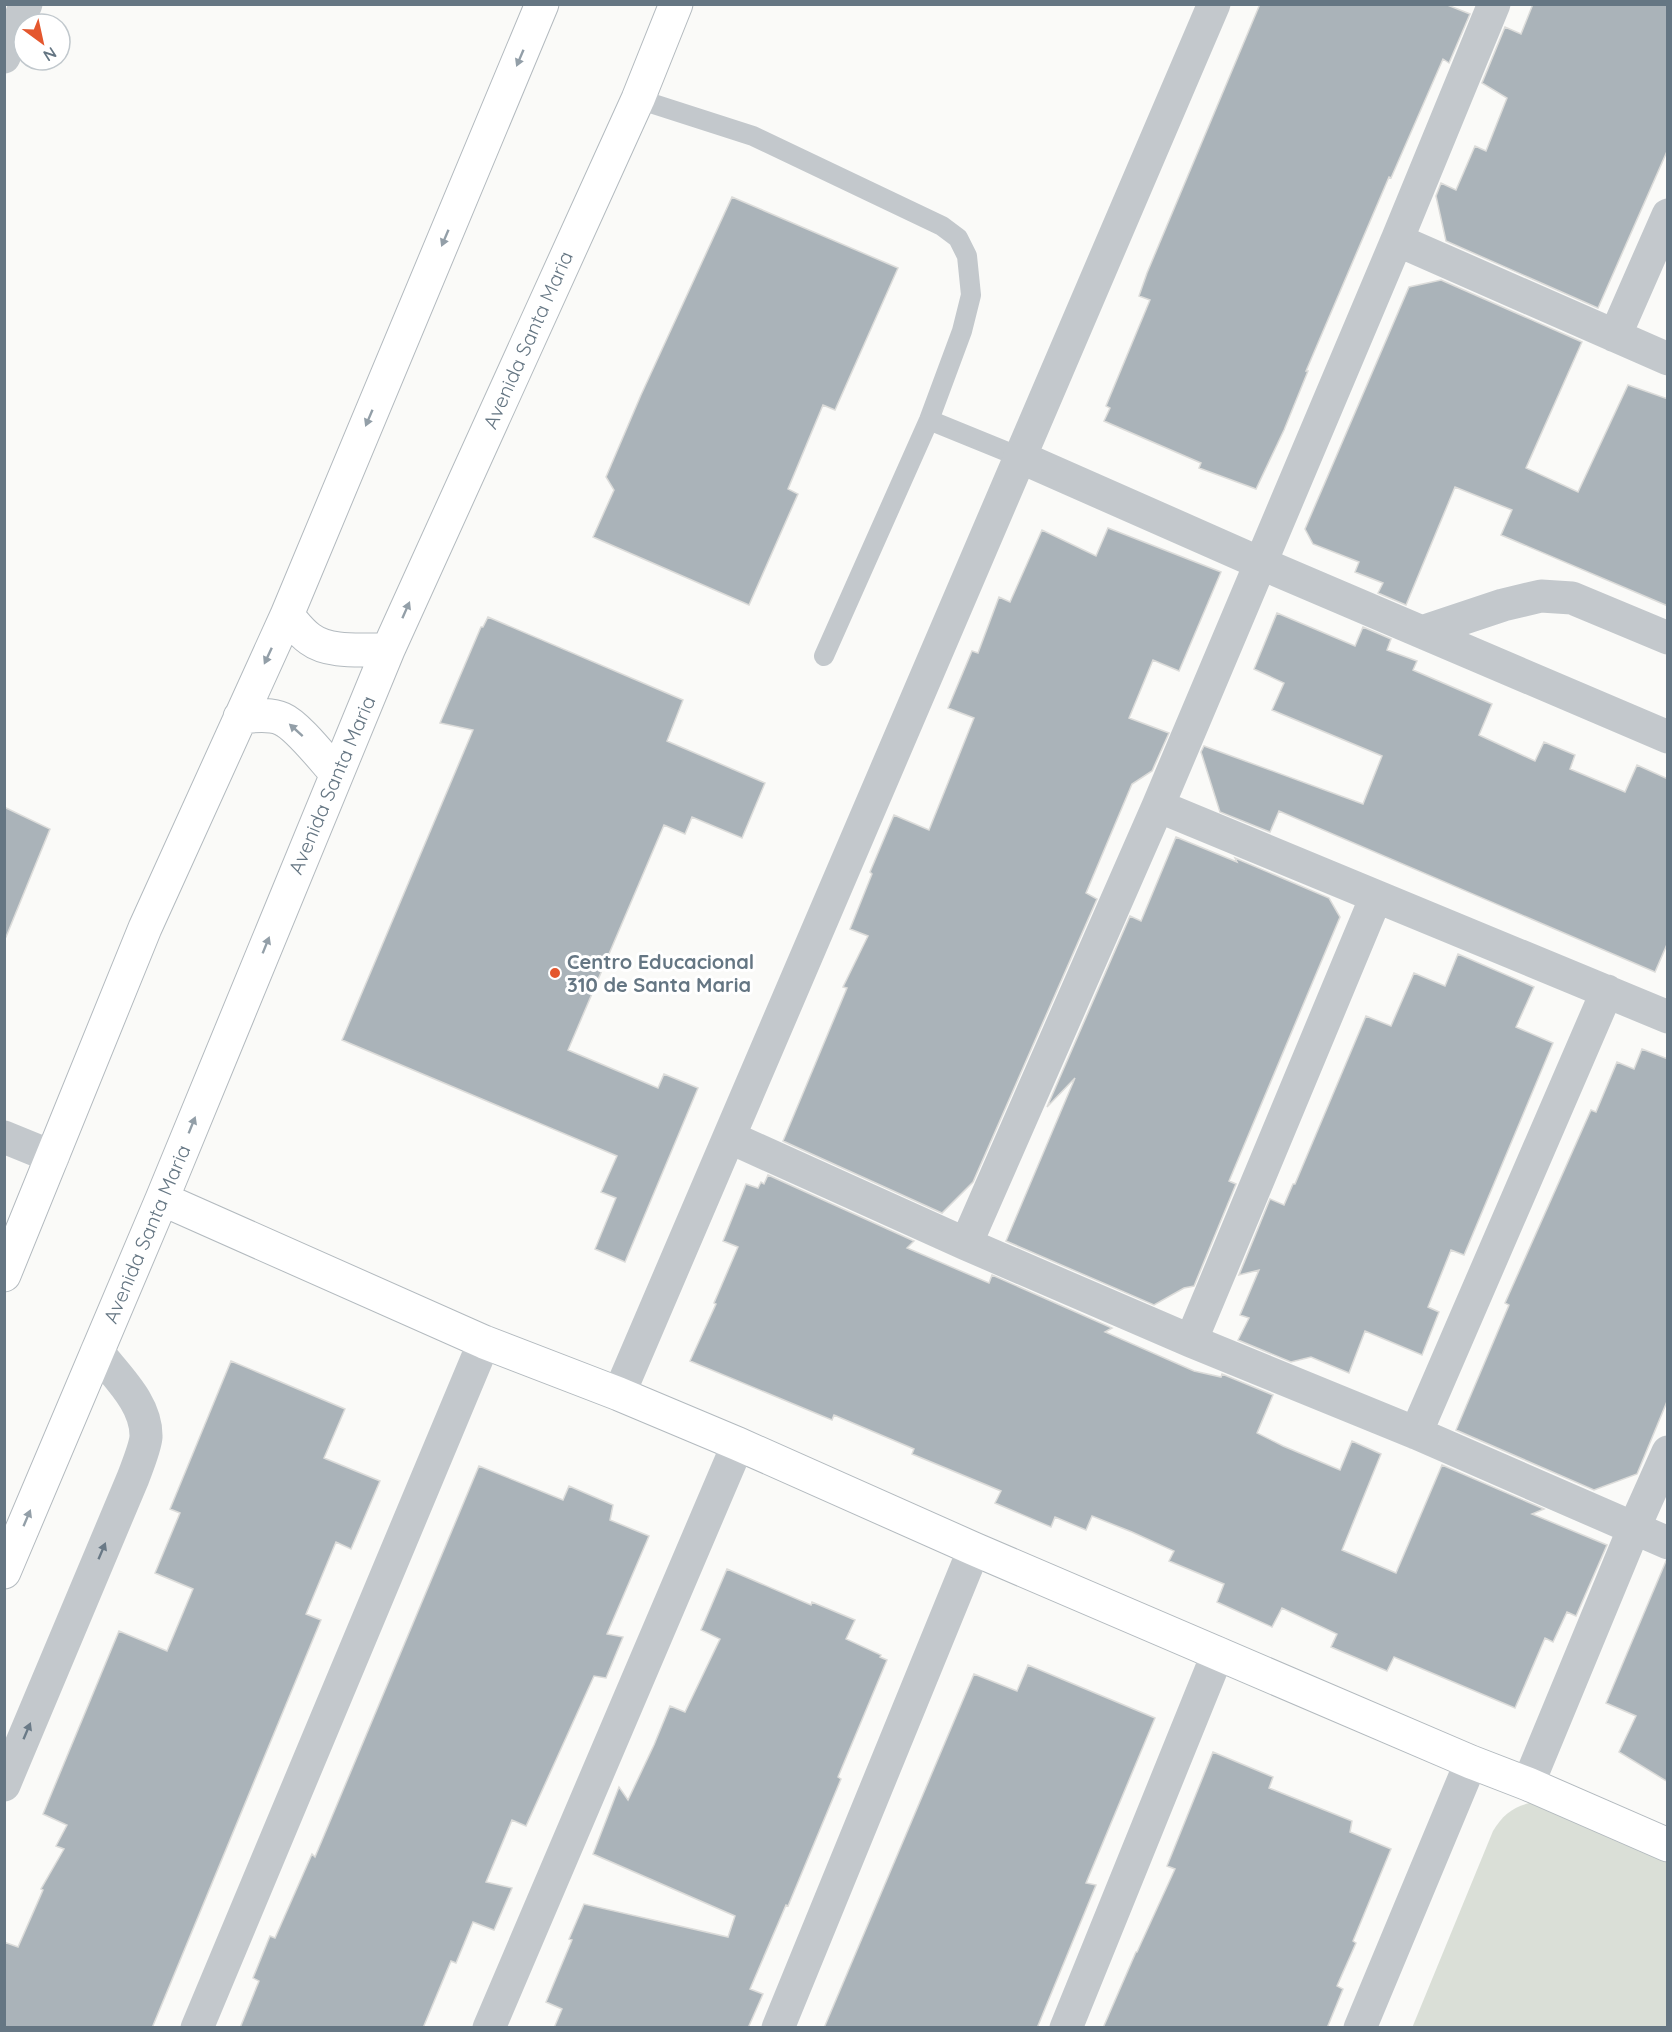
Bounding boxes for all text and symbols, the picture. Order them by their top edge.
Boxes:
north arrow [12,12,72,72]
text: N [40,43,61,66]
one-way arrow [515,50,525,68]
one-way arrow [440,230,449,247]
street label: Avenida Santa Maria [477,247,578,432]
one-way arrow [364,409,373,427]
one-way arrow [402,602,411,619]
one-way arrow [264,647,273,664]
street label: Avenida Santa Maria [283,692,381,878]
one-way arrow [289,723,304,737]
one-way arrow [262,936,271,954]
place label: Centro Educacional 310 de Santa Maria [567,949,754,997]
marker: Centro Educacional 310 de Santa Maria [548,966,562,980]
one-way arrow [187,1116,197,1134]
street label: Avenida Santa Maria [98,1141,196,1327]
one-way arrow [22,1509,32,1527]
one-way arrow [98,1542,107,1560]
one-way arrow [23,1722,32,1740]

